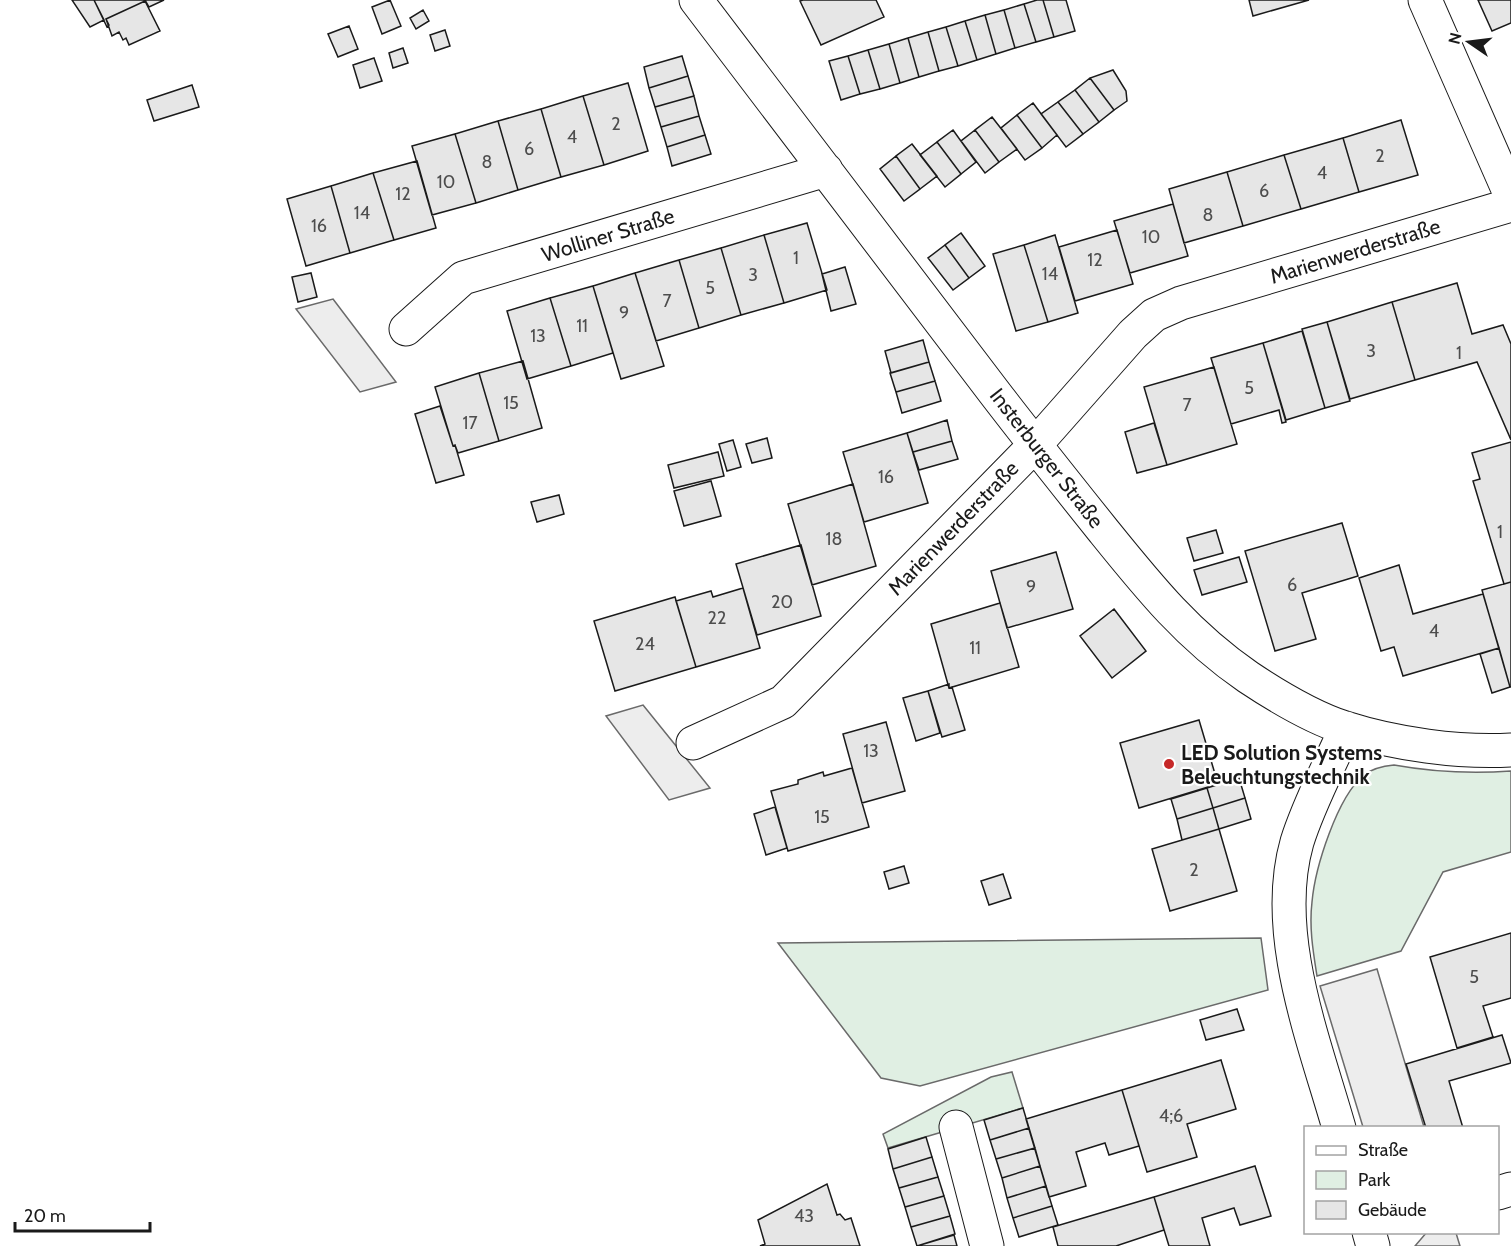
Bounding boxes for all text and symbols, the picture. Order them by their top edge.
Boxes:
north arrow [1439,12,1499,72]
text: N [1444,31,1466,46]
house number: 2 [611,113,621,135]
house number: 4 [567,126,577,148]
house number: 6 [524,138,534,160]
house number: 2 [1375,145,1385,167]
house number: 8 [482,151,492,173]
house number: 4 [1317,162,1327,184]
house number: 10 [437,171,455,193]
house number: 6 [1259,180,1269,202]
house number: 12 [395,183,411,205]
house number: 14 [354,202,370,224]
street label: Wolliner Straße [539,203,677,267]
house number: 8 [1203,204,1213,226]
street label: Marienwerderstraße [1267,213,1443,289]
house number: 16 [311,215,327,237]
house number: 10 [1142,226,1160,248]
house number: 1 [793,247,799,269]
house number: 12 [1087,249,1103,271]
house number: 14 [1042,263,1058,285]
house number: 3 [748,264,758,286]
house number: 5 [705,277,715,299]
house number: 7 [662,290,672,312]
house number: 9 [619,302,629,324]
house number: 11 [576,315,588,337]
house number: 13 [530,325,546,347]
house number: 3 [1366,340,1376,362]
house number: 1 [1456,342,1462,364]
house number: 5 [1244,377,1254,399]
street label: Insterburger Straße [985,383,1109,533]
house number: 15 [503,392,519,414]
house number: 7 [1182,394,1192,416]
house number: 17 [463,412,477,434]
street label: Marienwerderstraße [883,456,1024,600]
house number: 16 [878,466,894,488]
house number: 1 [1497,521,1503,543]
house number: 18 [826,528,842,550]
house number: 6 [1287,574,1297,596]
house number: 9 [1026,576,1036,598]
house number: 20 [771,591,793,613]
house number: 22 [708,607,726,629]
house number: 4 [1429,620,1439,642]
house number: 24 [635,633,655,655]
house number: 11 [969,637,981,659]
house number: 13 [863,740,879,762]
place label: LED Solution Systems Beleuchtungstechnik [1181,740,1382,789]
marker: LED Solution Systems Beleuchtungstechnik [1162,757,1176,771]
house number: 15 [814,806,830,828]
house number: 2 [1189,859,1199,881]
house number: 5 [1469,966,1479,988]
house number: 4;6 [1159,1105,1183,1127]
legend [1304,1126,1499,1234]
text: Straße [1358,1139,1408,1161]
text: Park [1358,1169,1391,1191]
scale bar [15,1195,150,1233]
text: Gebäude [1358,1199,1427,1221]
text: 20 m [24,1205,66,1227]
house number: 43 [794,1205,814,1227]

